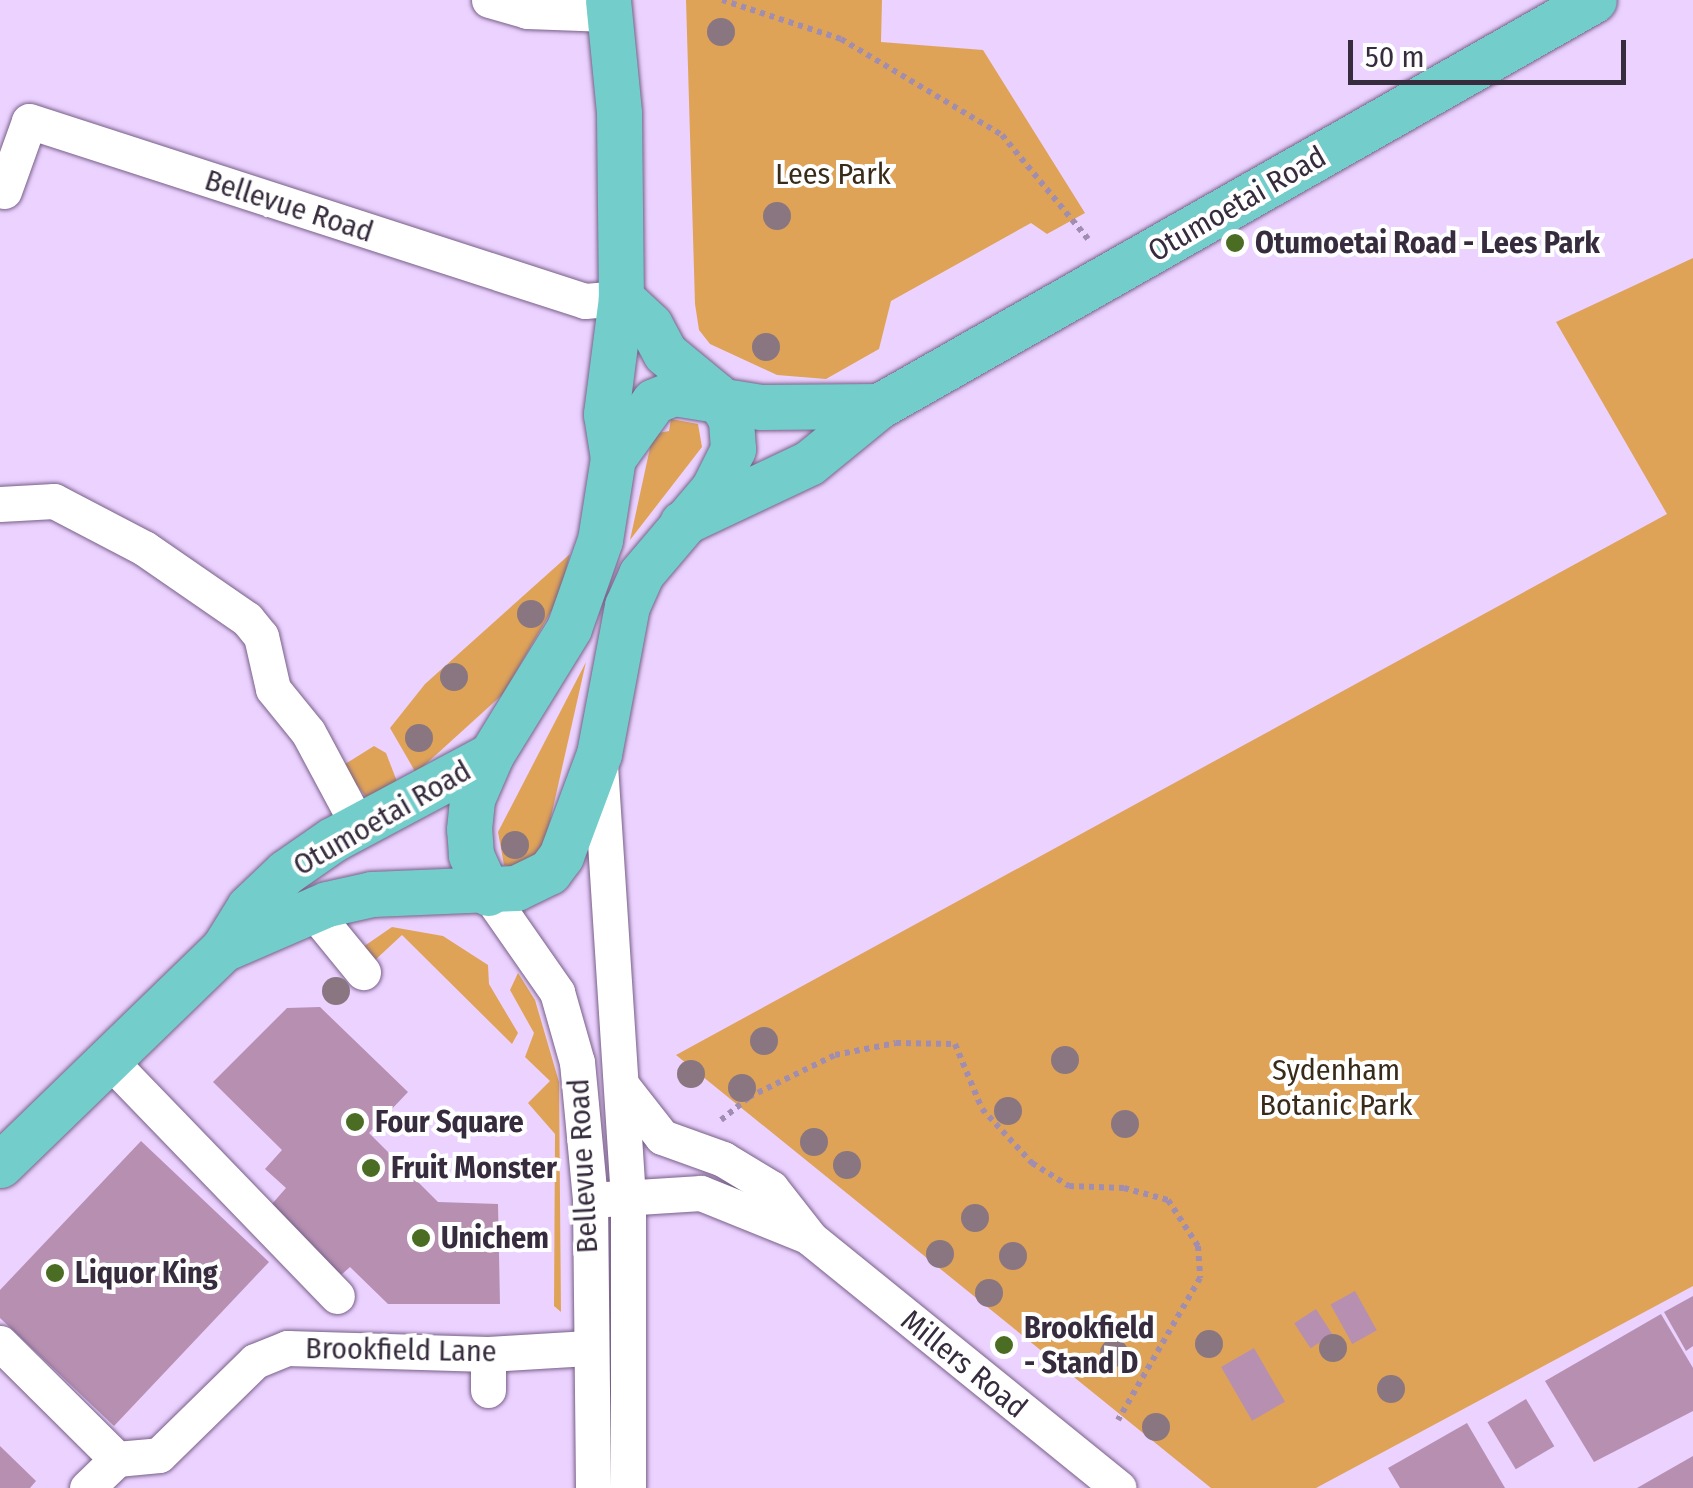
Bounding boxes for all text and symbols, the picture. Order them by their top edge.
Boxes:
scale bar [1353,20,1630,82]
text: 50 m [1365,39,1425,75]
street label: Otumoetai Road [1142,139,1332,269]
park label: Lees Park [775,156,891,192]
street label: Bellevue Road [200,162,378,250]
place label: Otumoetai Road - Lees Park [1255,225,1600,261]
marker: Otumoetai Road - Lees Park [1224,232,1246,254]
street label: Otumoetai Road [287,753,477,883]
park label: Sydenham Botanic Park [1259,1052,1413,1122]
street label: Bellevue Road [560,1078,606,1254]
place label: Four Square [375,1104,524,1140]
marker: Four Square [344,1111,366,1133]
place label: Fruit Monster [391,1150,557,1186]
marker: Fruit Monster [360,1157,382,1179]
place label: Unichem [441,1220,549,1256]
marker: Unichem [410,1227,432,1249]
place label: Liquor King [75,1255,218,1291]
marker: Liquor King [44,1262,66,1284]
street label: Millers Road [894,1302,1034,1426]
place label: Brookfield - Stand D [1024,1310,1154,1380]
street label: Brookfield Lane [305,1330,497,1370]
marker: Brookfield - Stand D [993,1334,1015,1356]

